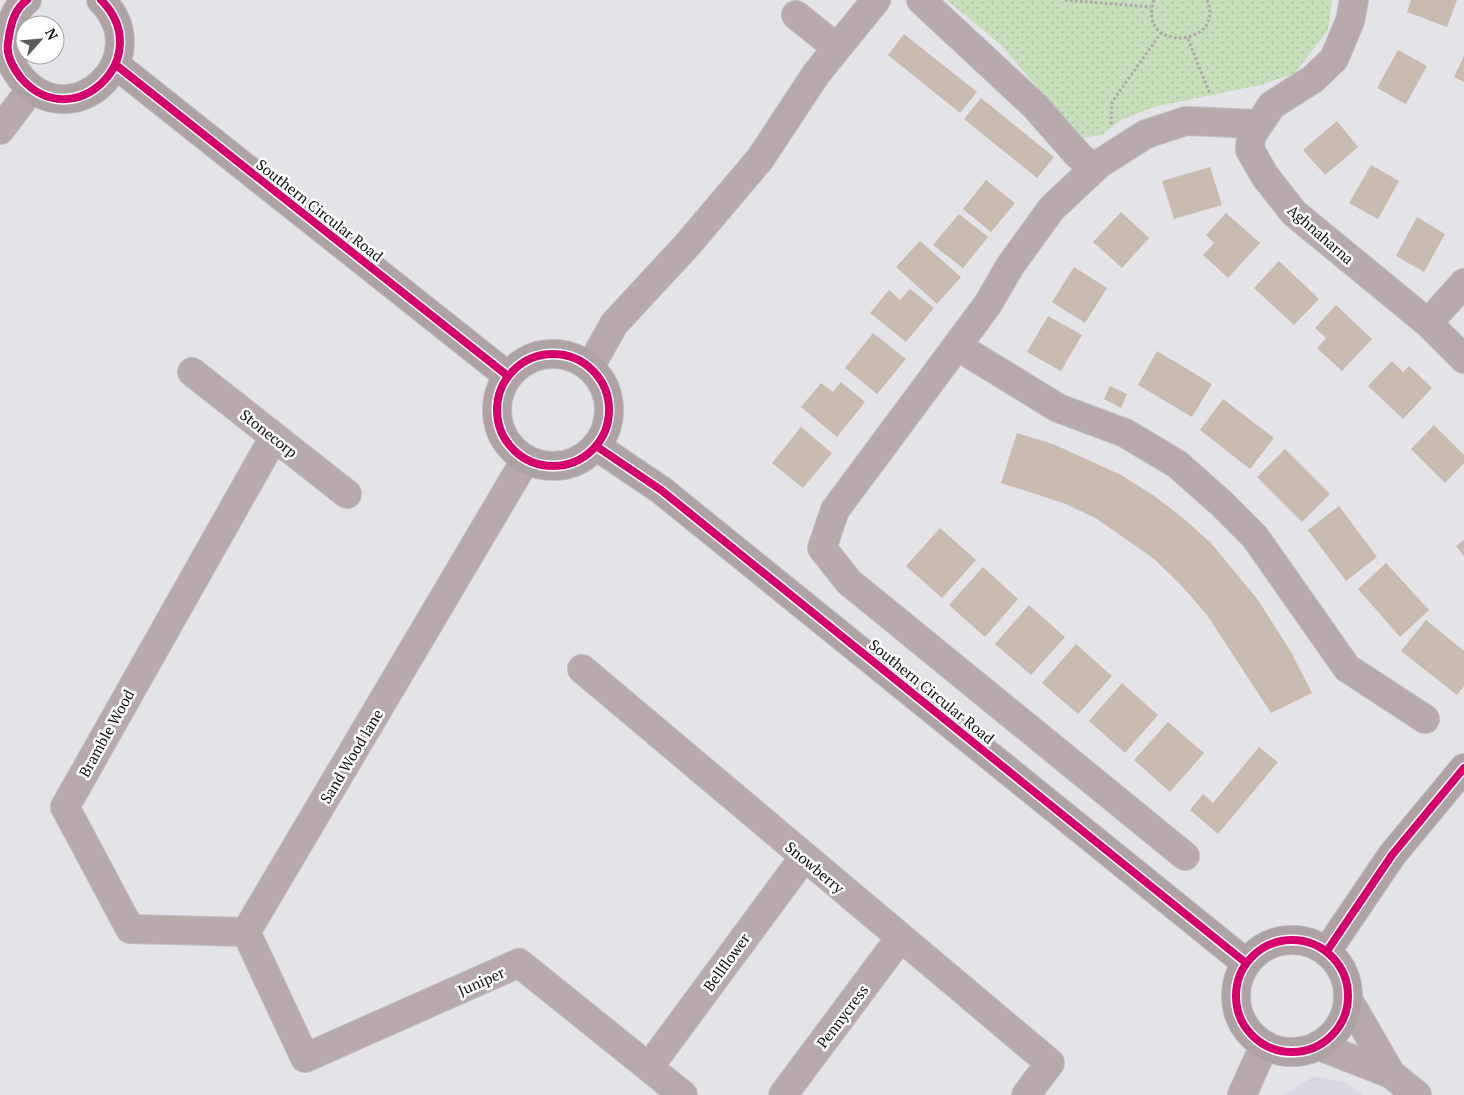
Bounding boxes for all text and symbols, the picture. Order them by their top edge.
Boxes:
north arrow [15,15,65,65]
text: N [41,25,63,43]
street label: Southern Circular Road [253,154,387,266]
street label: Aghnaharna [1284,200,1359,269]
street label: Stonecorp [236,404,302,462]
street label: Southern Circular Road [865,634,999,748]
street label: Bramble Wood [74,686,138,780]
street label: Sand Wood lane [315,705,387,807]
street label: Snowberry [781,837,849,898]
street label: Bellflower [698,929,754,995]
street label: Juniper [455,962,508,1000]
street label: Pennycress [812,980,872,1052]

